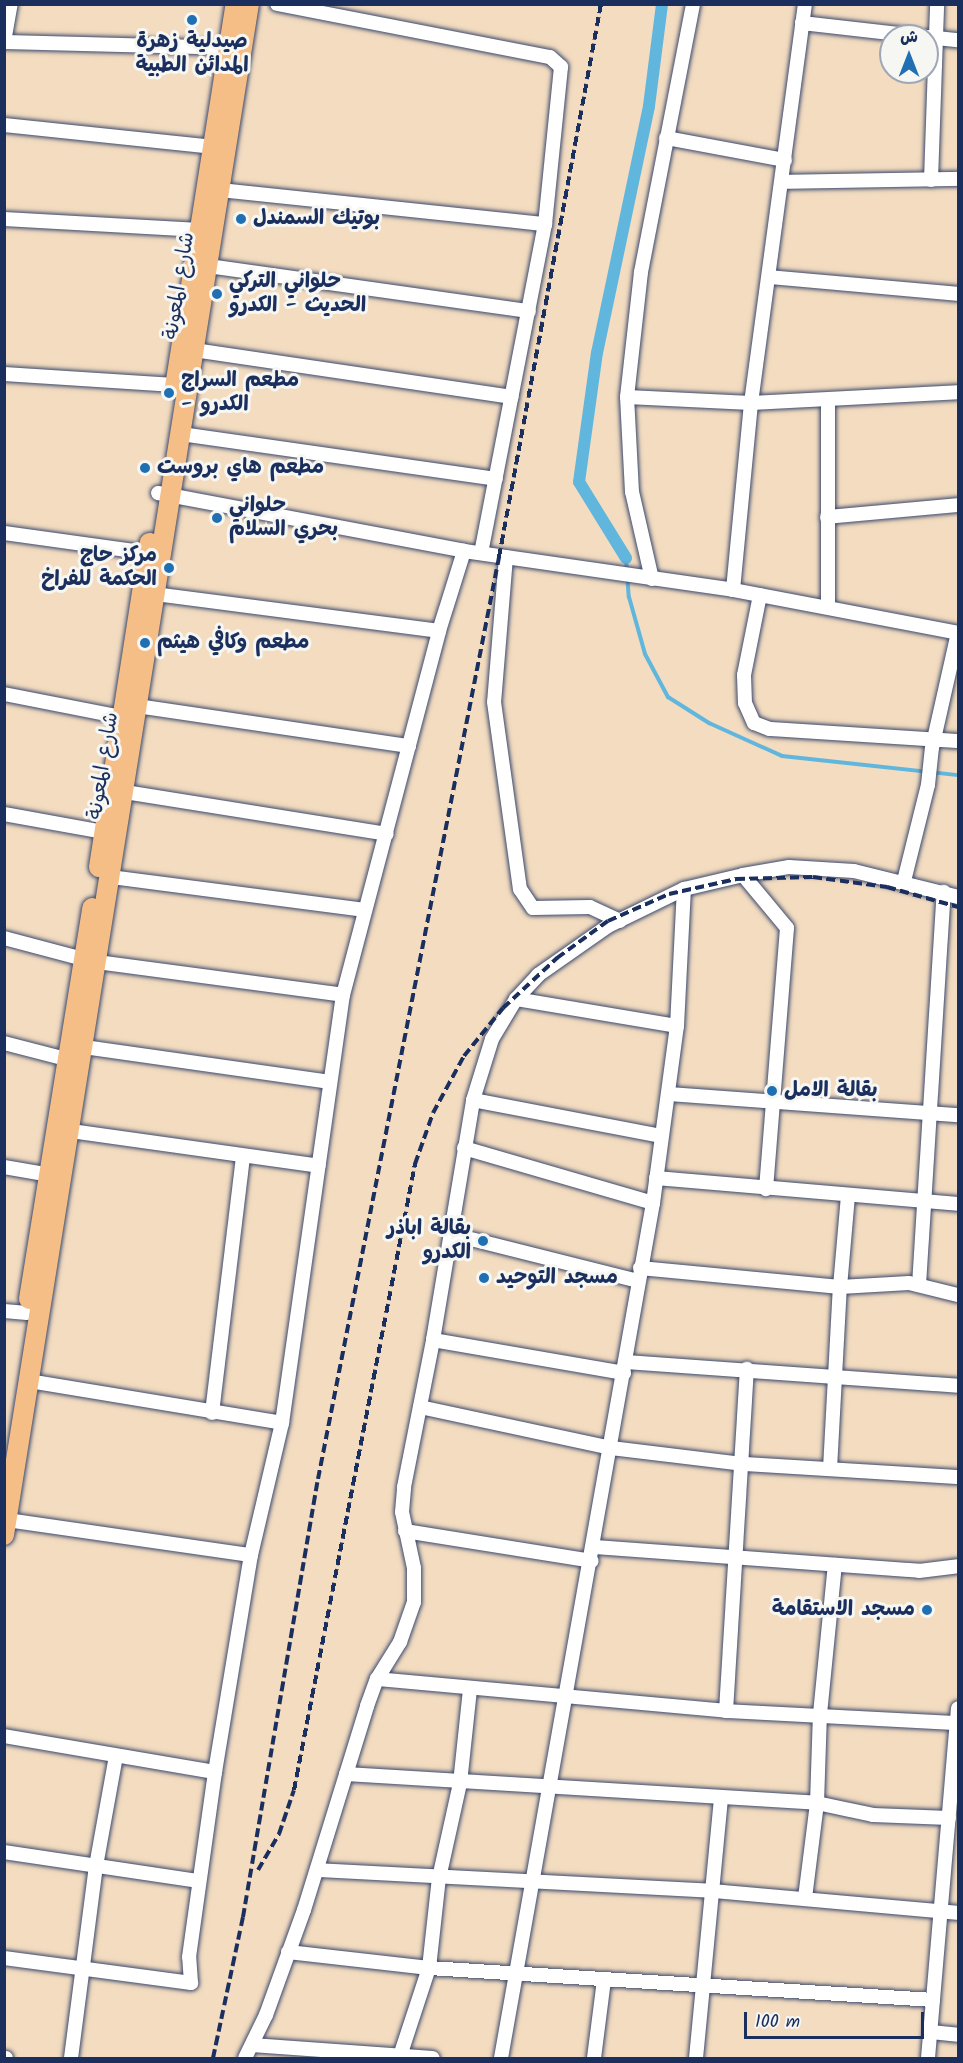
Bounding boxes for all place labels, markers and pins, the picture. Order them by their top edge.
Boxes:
marker: صيدلية زهرة المدائن الطبية [185,13,199,27]
place label: صيدلية زهرة المدائن الطبية [135,29,249,79]
place label: بوتيك السمندل [253,206,380,232]
marker: بوتيك السمندل [234,212,248,226]
place label: حلواني التركي الحديث - الكدرو [229,269,366,319]
marker: حلواني التركي الحديث - الكدرو [210,287,224,301]
place label: مطعم السراج - الكدرو [181,368,299,418]
marker: مطعم السراج - الكدرو [162,386,176,400]
place label: مطعم هاي بروست [157,455,324,481]
marker: مطعم هاي بروست [138,461,152,475]
place label: حلواني بحري السلام [229,493,338,543]
marker: حلواني بحري السلام [210,511,224,525]
place label: مركز حاج الحكمة للفراخ [41,543,157,593]
marker: مركز حاج الحكمة للفراخ [162,561,176,575]
place label: مطعم وكافي هيثم [157,630,309,656]
marker: مطعم وكافي هيثم [138,636,152,650]
place label: بقالة الامل [784,1078,878,1104]
marker: بقالة الامل [765,1084,779,1098]
place label: بقالة اباذر الكدرو [387,1216,471,1266]
marker: بقالة اباذر الكدرو [476,1234,490,1248]
place label: مسجد التوحيد [496,1265,618,1291]
marker: مسجد التوحيد [477,1271,491,1285]
place label: مسجد الاستقامة [772,1597,915,1623]
marker: مسجد الاستقامة [920,1603,934,1617]

